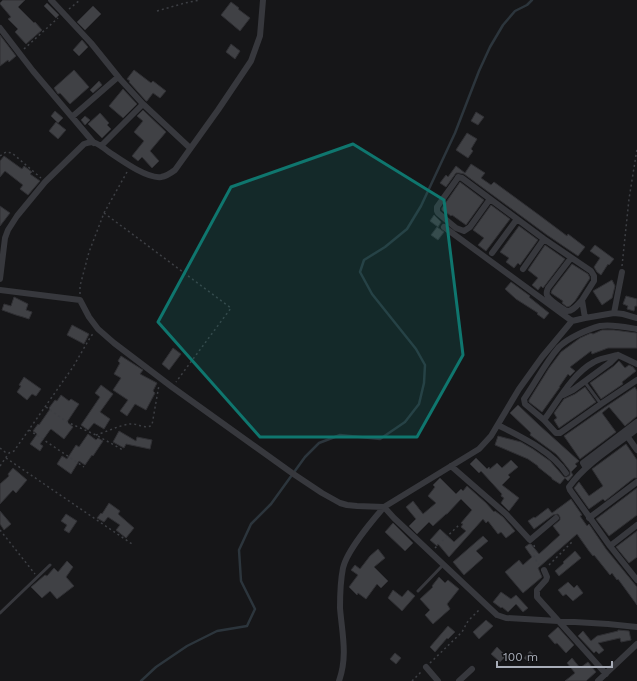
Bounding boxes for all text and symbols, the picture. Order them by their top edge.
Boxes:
scale bar [497,643,612,669]
text: 100 m [503,650,538,664]

